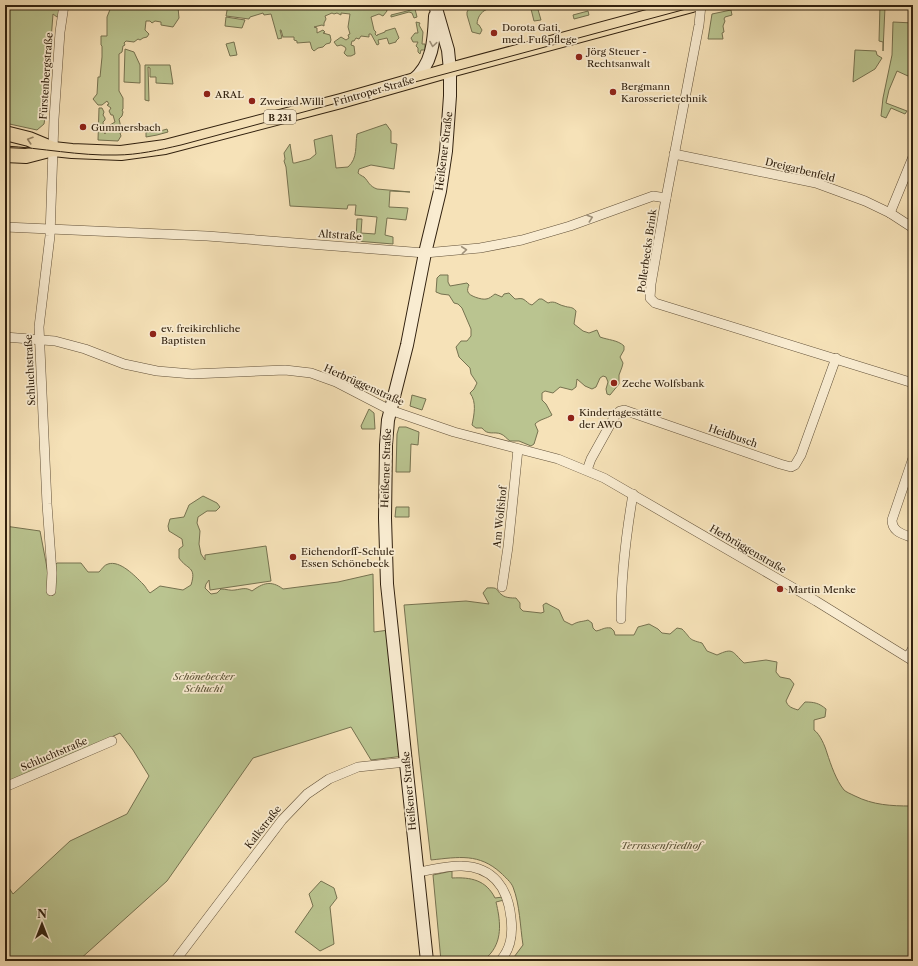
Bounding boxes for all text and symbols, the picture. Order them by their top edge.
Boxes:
place label: Dorota Gati, med. Fußpflege [502,21,577,46]
marker: Dorota Gati, med. Fußpflege [489,28,499,38]
street label: Fürstenbergstraße [36,32,56,120]
one-way arrow [429,41,438,47]
place label: Jörg Steuer - Rechtsanwalt [585,45,651,70]
marker: Jörg Steuer - Rechtsanwalt [574,52,584,62]
street label: Frintroper Straße [332,73,416,109]
place label: Bergmann Karosserietechnik [621,80,708,105]
marker: Bergmann Karosserietechnik [608,87,618,97]
place label: ARAL [214,88,244,101]
marker: ARAL [202,89,212,99]
place label: Zweirad Willi [260,95,324,108]
marker: Zweirad Willi [247,96,257,106]
road number: B 231 [264,110,296,124]
street label: Heißener Straße [433,110,455,191]
place label: Gummersbach [91,121,162,134]
marker: Gummersbach [78,122,88,132]
one-way arrow [26,136,33,145]
street label: Dreigarbenfeld [764,155,836,185]
street label: Pollerbecks Brink [635,207,659,294]
one-way arrow [586,215,593,223]
street label: Altstraße [317,227,363,243]
one-way arrow [461,246,467,255]
place label: ev. freikirchliche Baptisten [161,322,241,347]
marker: ev. freikirchliche Baptisten [148,329,158,339]
street label: Schluchtstraße [22,334,38,406]
street label: Herbrüggenstraße [322,361,407,409]
place label: Zeche Wolfsbank [622,377,705,390]
marker: Zeche Wolfsbank [609,378,619,388]
place label: Kindertagesstätte der AWO [579,406,662,431]
marker: Kindertagesstätte der AWO [566,413,576,423]
street label: Heidbusch [707,422,760,451]
street label: Heißener Straße [378,428,394,508]
street label: Am Wolfshof [490,484,510,550]
street label: Herbrüggenstraße [707,522,789,576]
place label: Eichendorff-Schule Essen Schönebeck [301,545,395,570]
marker: Eichendorff-Schule Essen Schönebeck [288,552,298,562]
place label: Martin Menke [788,583,856,596]
marker: Martin Menke [775,584,785,594]
park label: Schönebecker Schlucht [172,670,236,695]
street label: Schluchtstraße [19,734,90,774]
street label: Heißener Straße [399,750,419,831]
street label: Kalkstraße [242,802,284,851]
park label: Terrassenfriedhof [621,839,705,852]
north arrow [22,904,62,944]
text: N [37,907,47,921]

